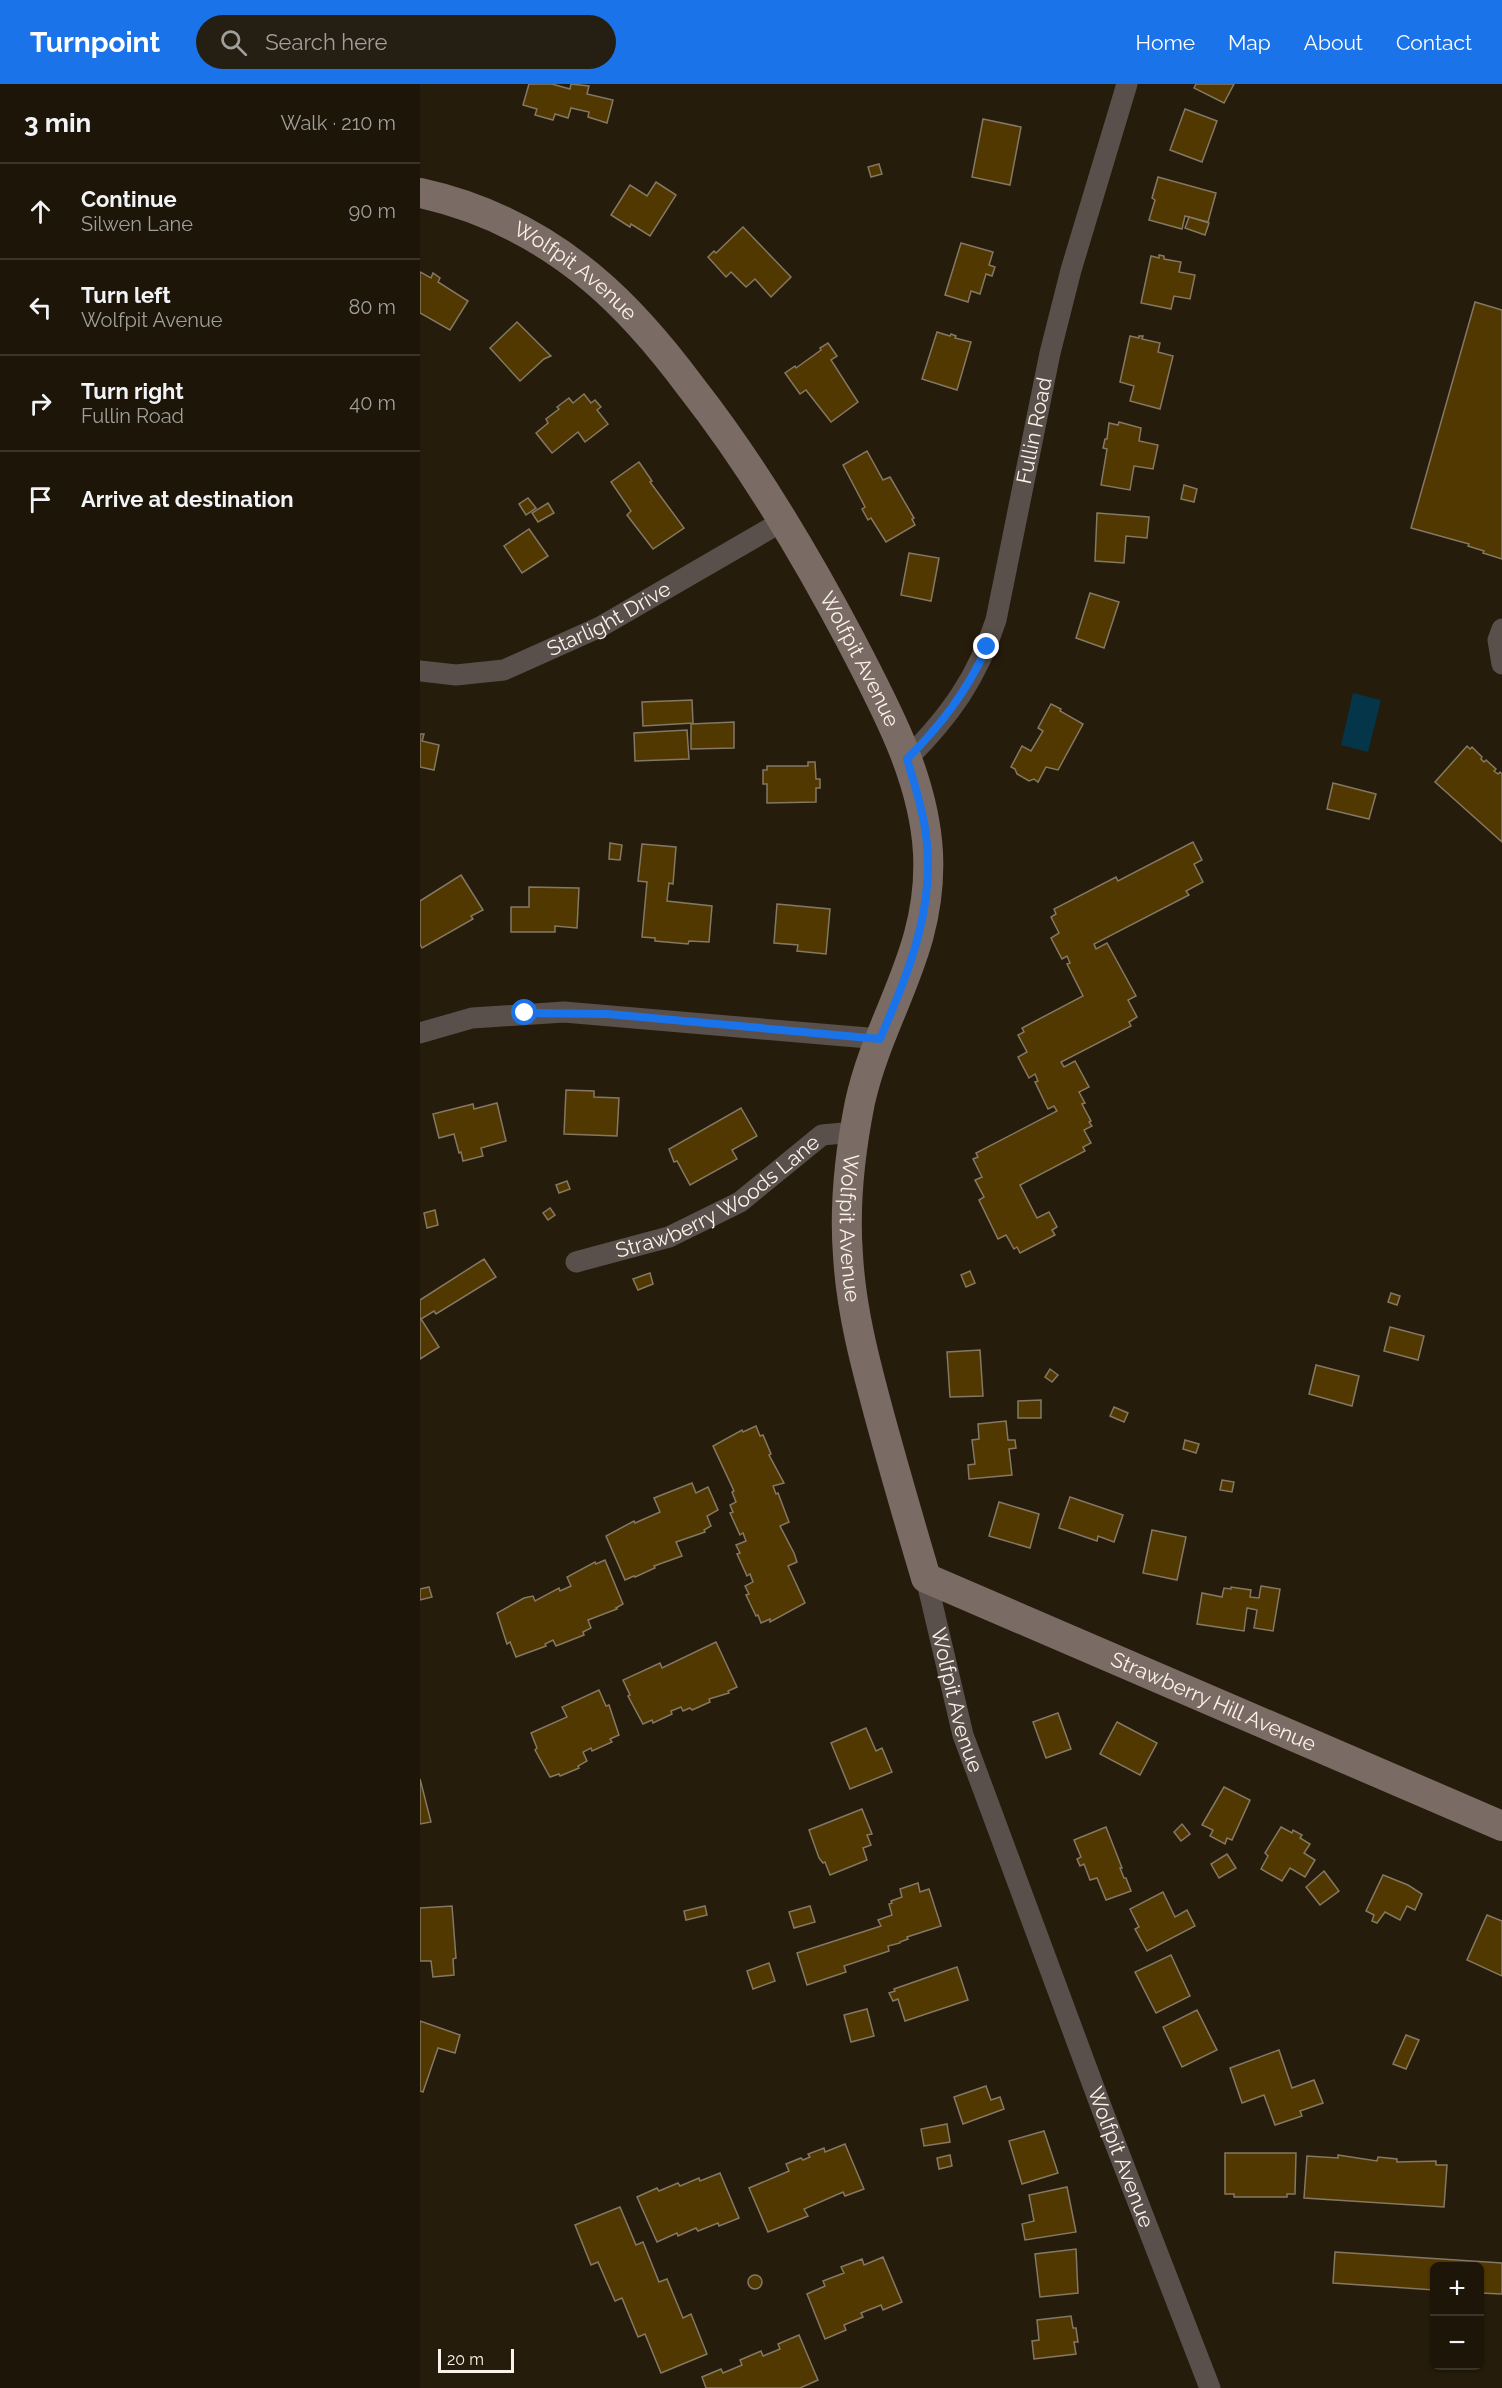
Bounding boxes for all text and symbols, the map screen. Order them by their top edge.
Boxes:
search box [196,15,616,69]
text: Turnpoint [30,26,160,59]
icon: search [217,26,250,59]
text: Search here [265,29,387,55]
text: Home [1136,30,1195,55]
text: Map [1228,30,1271,55]
text: About [1304,30,1363,55]
text: Contact [1396,30,1472,55]
text: 3 min [24,108,91,138]
text: Walk · 210 m [281,111,396,135]
text: Continue [81,186,177,212]
icon: ahead [24,195,57,228]
text: 90 m [349,199,396,223]
text: Silwen Lane [81,212,193,236]
street label: Wolfpit Avenue [510,216,642,325]
text: Turn left [81,282,171,308]
icon: left [24,291,57,324]
text: 80 m [348,295,396,319]
text: Wolfpit Avenue [81,308,223,332]
street label: Fullin Road [1011,375,1057,486]
text: Turn right [81,378,184,404]
icon: right [24,387,57,420]
text: 40 m [349,391,396,415]
text: Fullin Road [81,404,184,428]
icon: arrive [24,483,57,516]
text: Arrive at destination [81,486,294,512]
street label: Starlight Drive [543,576,675,661]
street label: Wolfpit Avenue [815,587,905,731]
route end [973,633,999,659]
route start [511,999,537,1025]
street label: Strawberry Woods Lane [613,1129,824,1263]
street label: Wolfpit Avenue [835,1152,866,1304]
street label: Wolfpit Avenue [926,1625,989,1776]
street label: Strawberry Hill Avenue [1107,1646,1320,1756]
street label: Wolfpit Avenue [1083,2083,1160,2231]
map controls [1430,2262,1484,2370]
button: + [1430,2262,1484,2316]
button: − [1430,2316,1484,2370]
scale bar [438,2346,514,2374]
text: 20 m [447,2350,484,2369]

